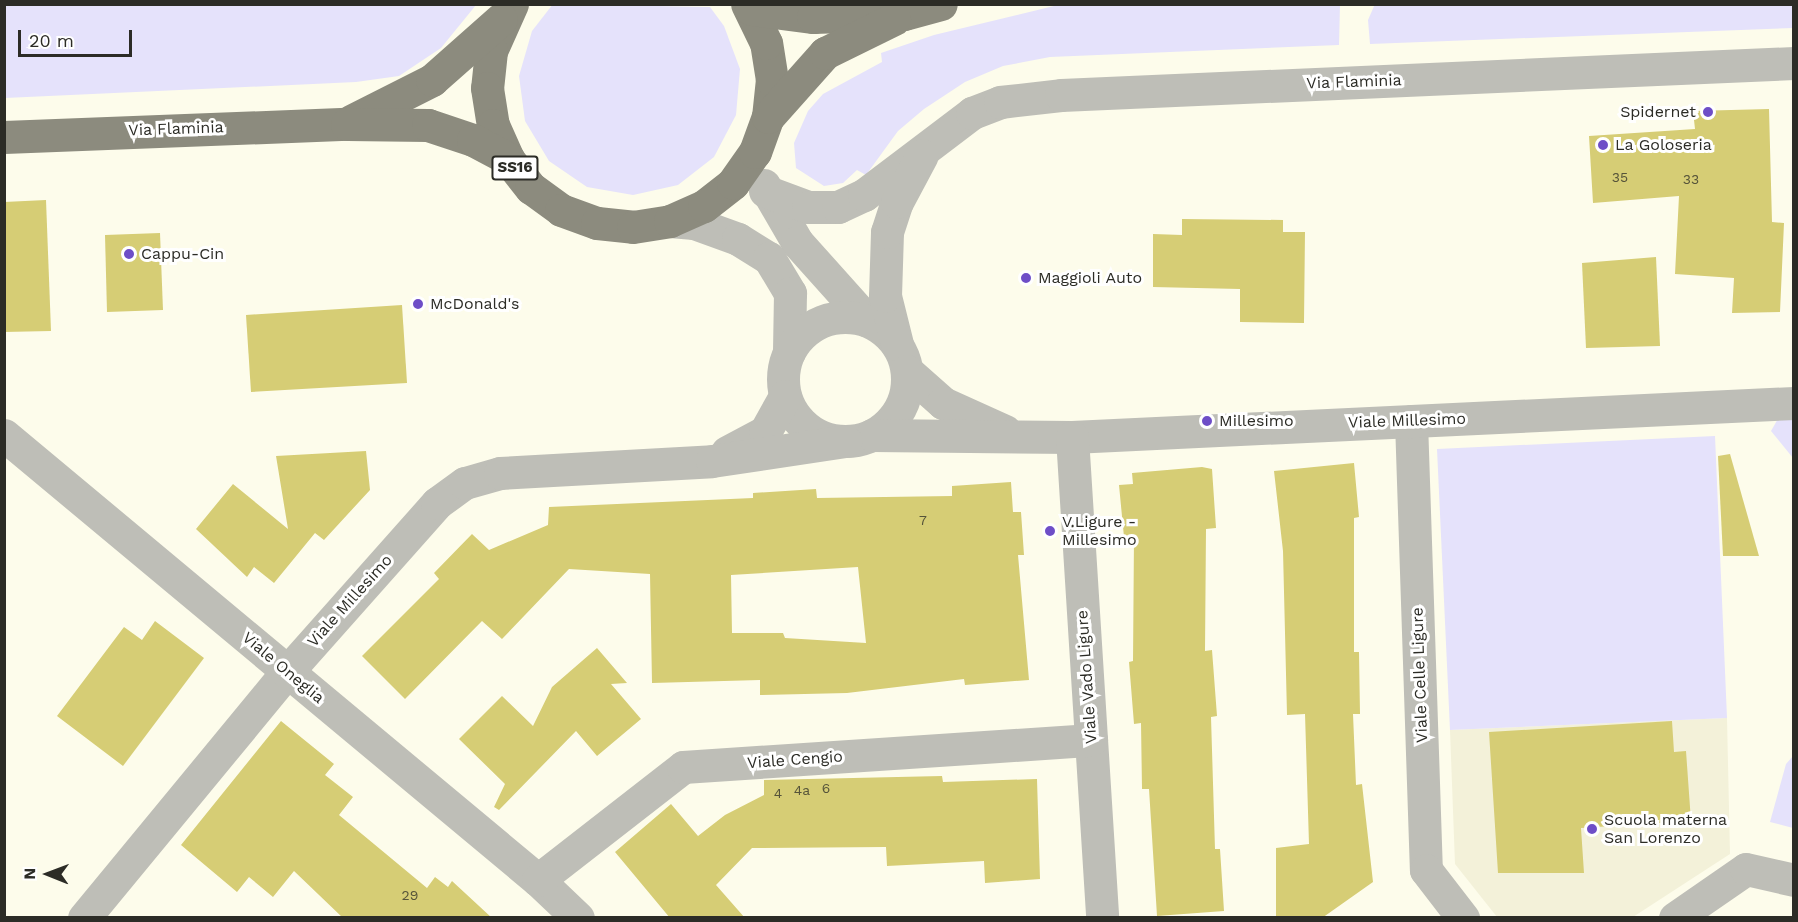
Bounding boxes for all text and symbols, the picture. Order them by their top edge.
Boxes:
scale bar [21,18,135,56]
text: 20 m [29,30,74,51]
street label: Via Flaminia [1306,71,1402,93]
place label: Spidernet [1620,102,1696,122]
marker: Spidernet [1701,105,1715,119]
street label: Via Flaminia [128,118,224,140]
place label: La Goloseria [1615,135,1712,155]
marker: La Goloseria [1596,138,1610,152]
road number: SS16 [491,156,539,180]
house number: 35 [1612,169,1628,185]
house number: 33 [1683,171,1699,187]
place label: Cappu-Cin [141,244,224,264]
marker: Cappu-Cin [122,247,136,261]
place label: Maggioli Auto [1038,268,1143,288]
marker: Maggioli Auto [1019,271,1033,285]
place label: McDonald's [430,294,519,314]
marker: McDonald's [411,297,425,311]
street label: Viale Millesimo [1348,409,1466,433]
place label: Millesimo [1219,411,1293,431]
marker: Millesimo [1200,414,1214,428]
house number: 7 [919,512,927,528]
place label: V.Ligure - Millesimo [1062,512,1136,550]
marker: V.Ligure - Millesimo [1043,524,1057,538]
street label: Viale Millesimo [303,551,397,651]
street label: Viale Celle Ligure [1408,607,1432,743]
street label: Viale Vado Ligure [1073,609,1101,745]
street label: Viale Oneglia [238,628,328,708]
street label: Viale Cengio [747,747,843,773]
house number: 6 [822,780,830,796]
house number: 4a [794,782,810,798]
house number: 4 [774,785,782,801]
place label: Scuola materna San Lorenzo [1604,810,1728,848]
marker: Scuola materna San Lorenzo [1585,822,1599,836]
north arrow [18,844,78,904]
text: N [20,868,39,880]
house number: 29 [402,887,418,903]

